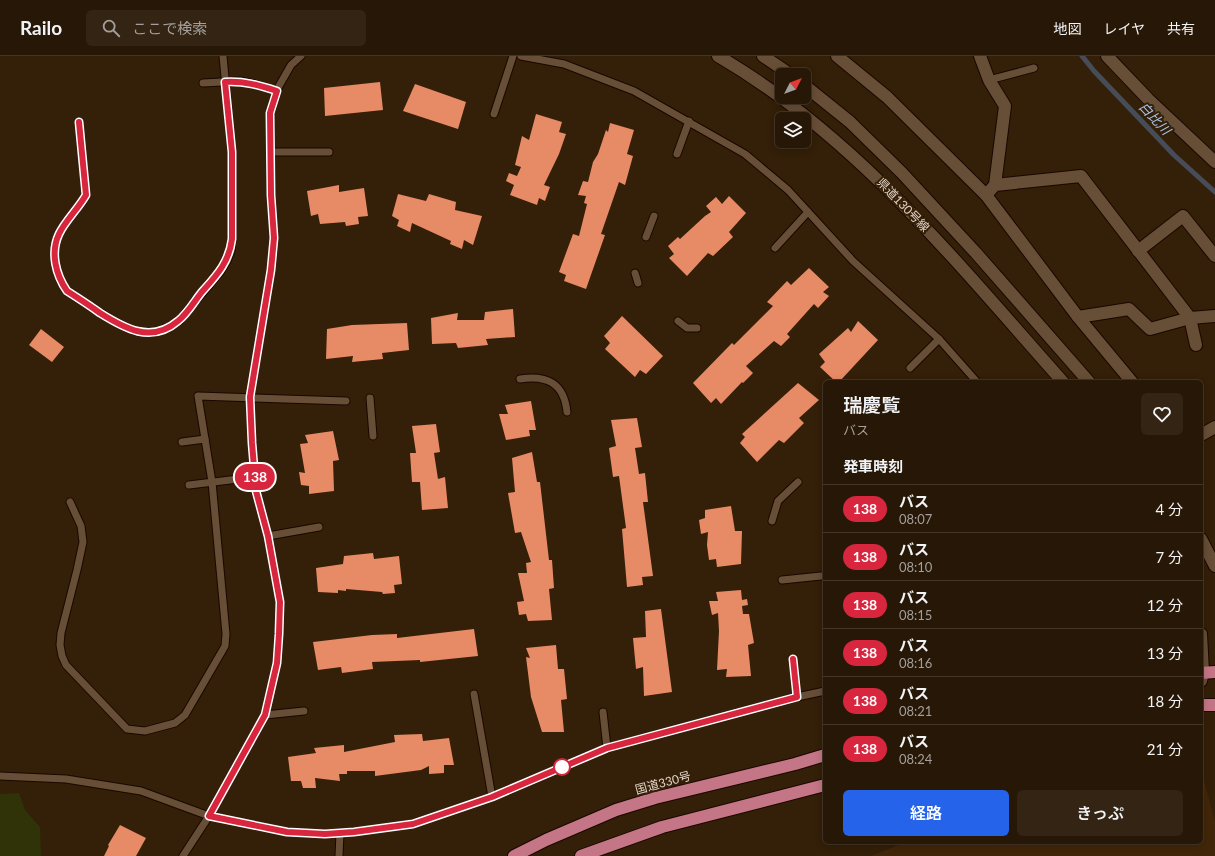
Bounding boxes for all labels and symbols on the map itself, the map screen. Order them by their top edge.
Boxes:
north arrow [775,68,811,104]
water label: 白比川 [1136,98,1176,139]
street label: 県道130号線 [874,175,933,235]
line badge: 138 [232,464,278,490]
unlabelled marker [553,758,571,776]
street label: 国道330号 [633,768,692,797]

